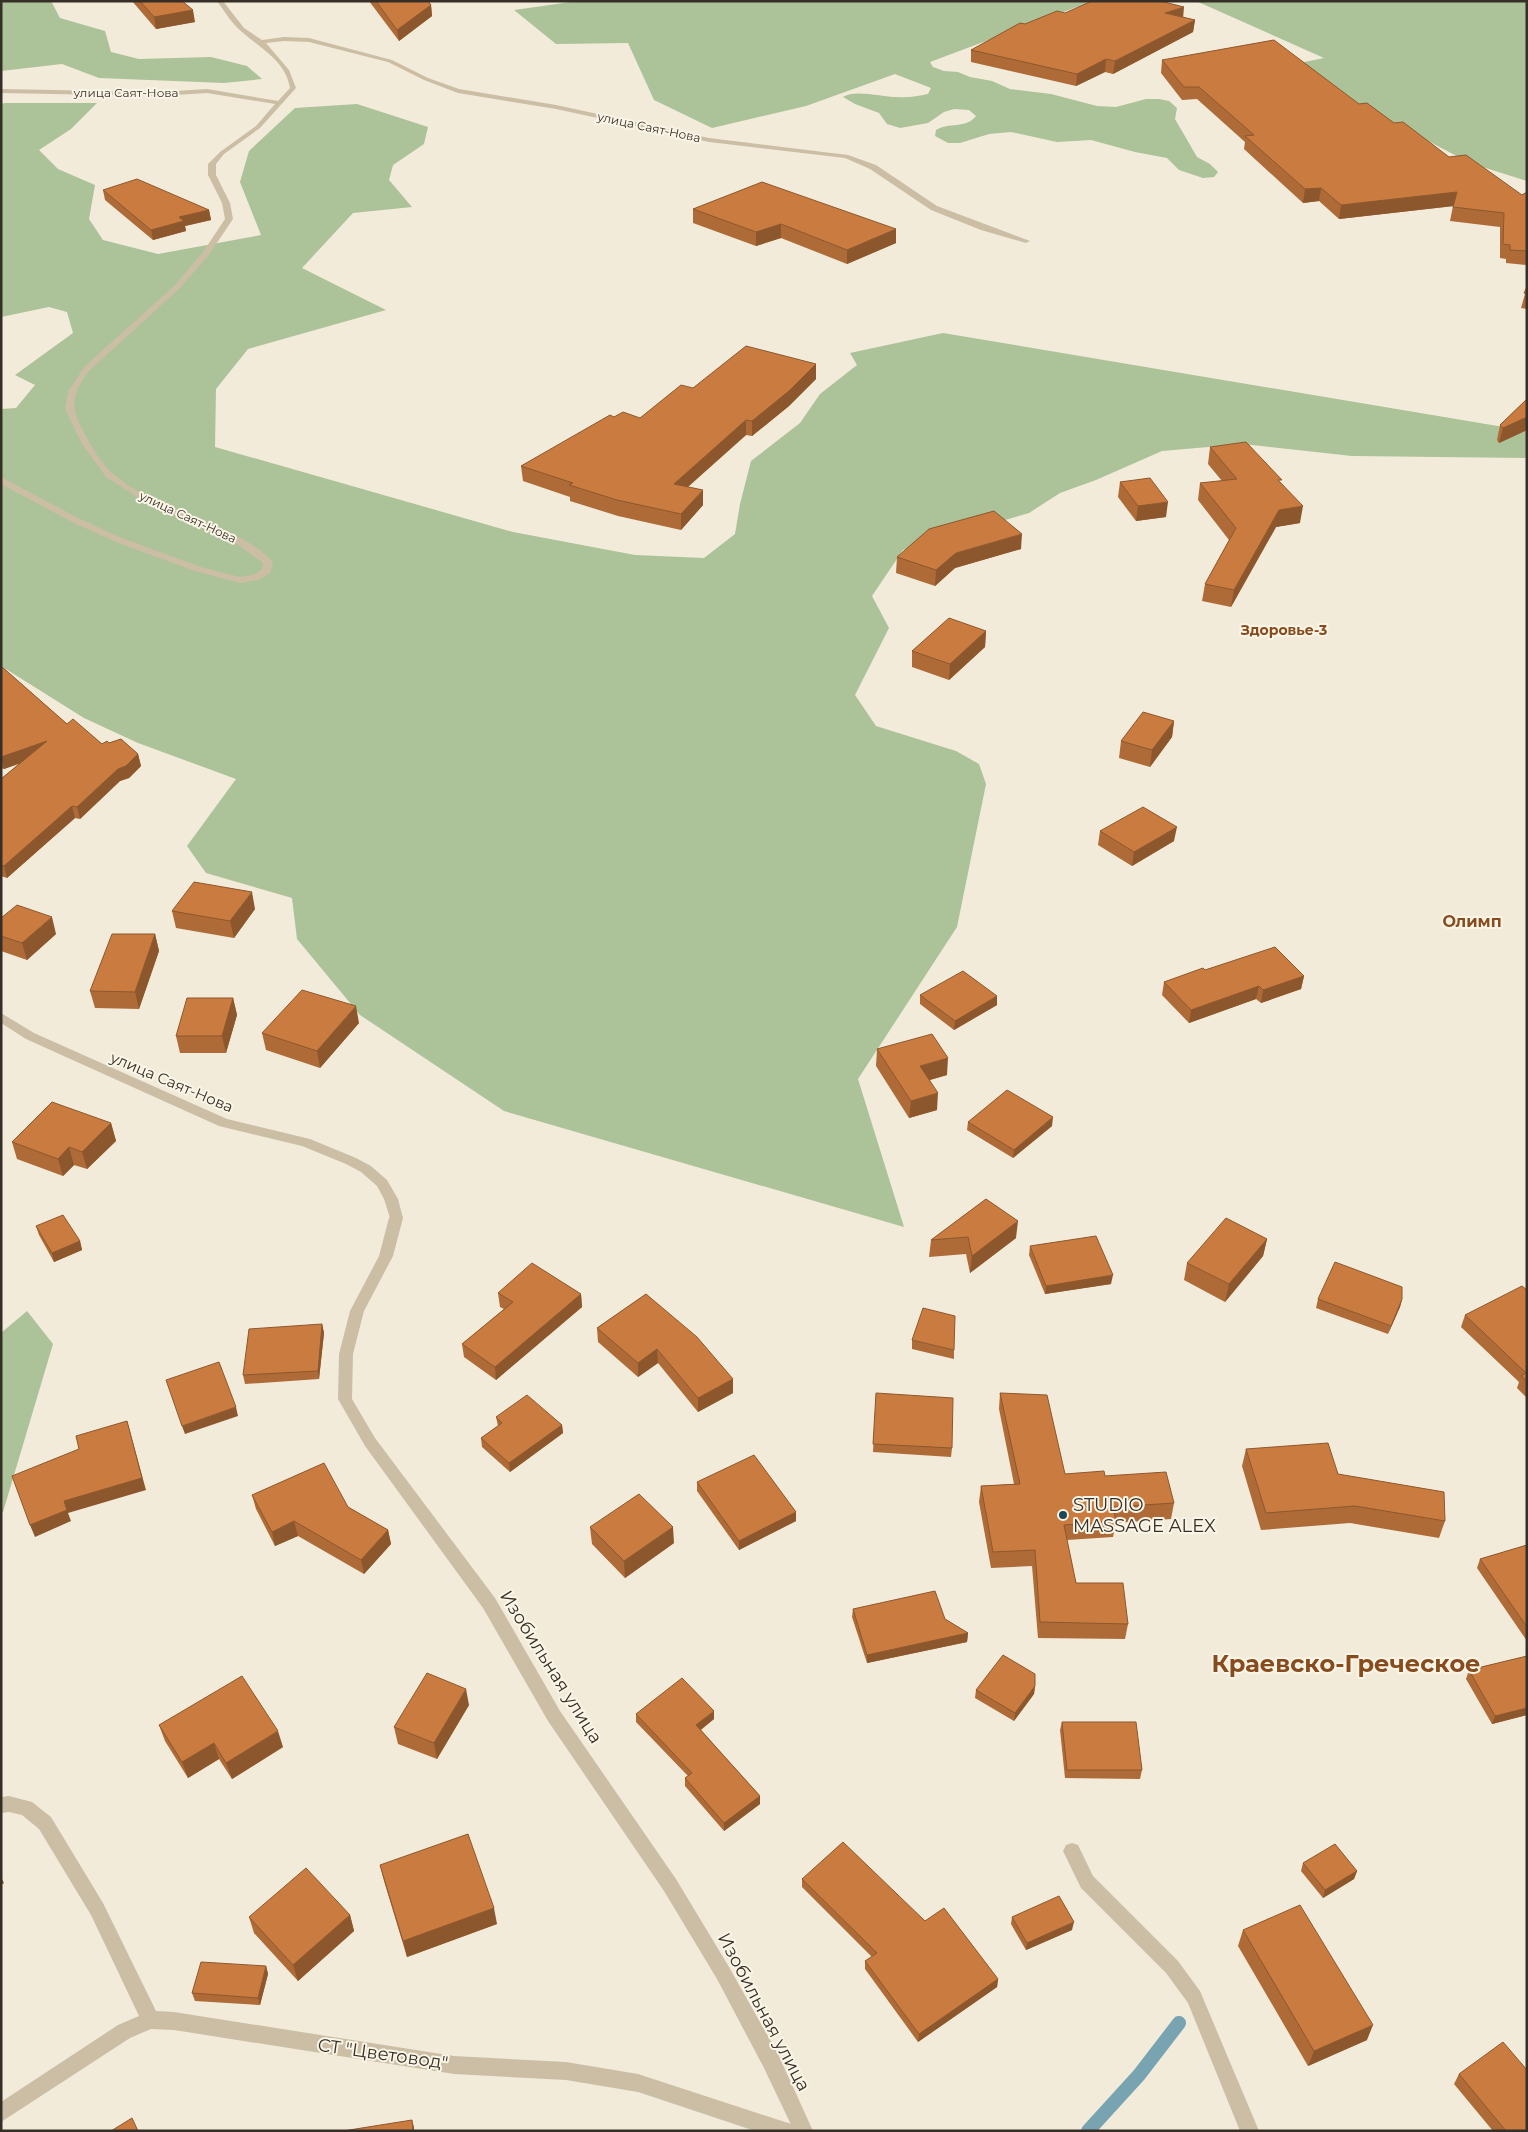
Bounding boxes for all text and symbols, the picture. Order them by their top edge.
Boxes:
street label: улица Саят-Нова [72,85,179,100]
street label: улица Саят-Нова [595,109,702,145]
street label: улица Саят-Нова [136,488,239,546]
district label: Здоровье-3 [1240,621,1327,639]
district label: Олимп [1442,912,1502,931]
street label: улица Саят-Нова [107,1047,236,1116]
place label: STUDIO MASSAGE ALEX [1073,1494,1216,1537]
marker: STUDIO MASSAGE ALEX [1057,1509,1069,1521]
street label: Изобильная улица [495,1586,607,1748]
district label: Краевско-Греческое [1211,1649,1481,1678]
street label: Изобильная улица [713,1929,815,2095]
street label: СТ "Цветовод" [316,2034,450,2074]

